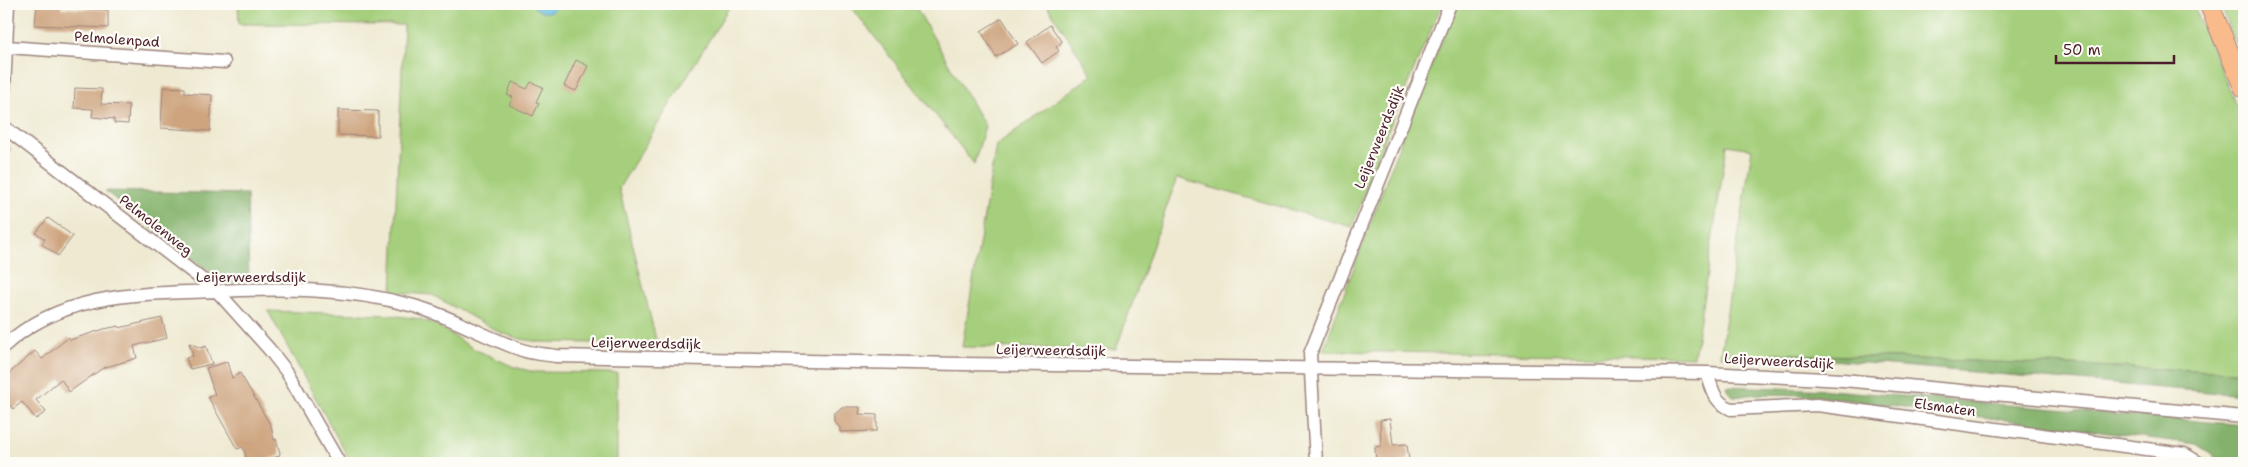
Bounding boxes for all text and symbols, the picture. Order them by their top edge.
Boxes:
street label: Pelmolenpad [74,27,161,51]
scale bar [2056,32,2173,64]
text: 50 m [2063,40,2101,60]
street label: Leijerweerdsdijk [1350,82,1408,192]
street label: Pelmolenweg [116,191,196,259]
street label: Leijerweerdsdijk [196,268,306,286]
street label: Leijerweerdsdijk [591,333,701,353]
street label: Leijerweerdsdijk [996,340,1106,360]
street label: Leijerweerdsdijk [1723,349,1835,373]
street label: Elsmaten [1913,394,1977,420]

